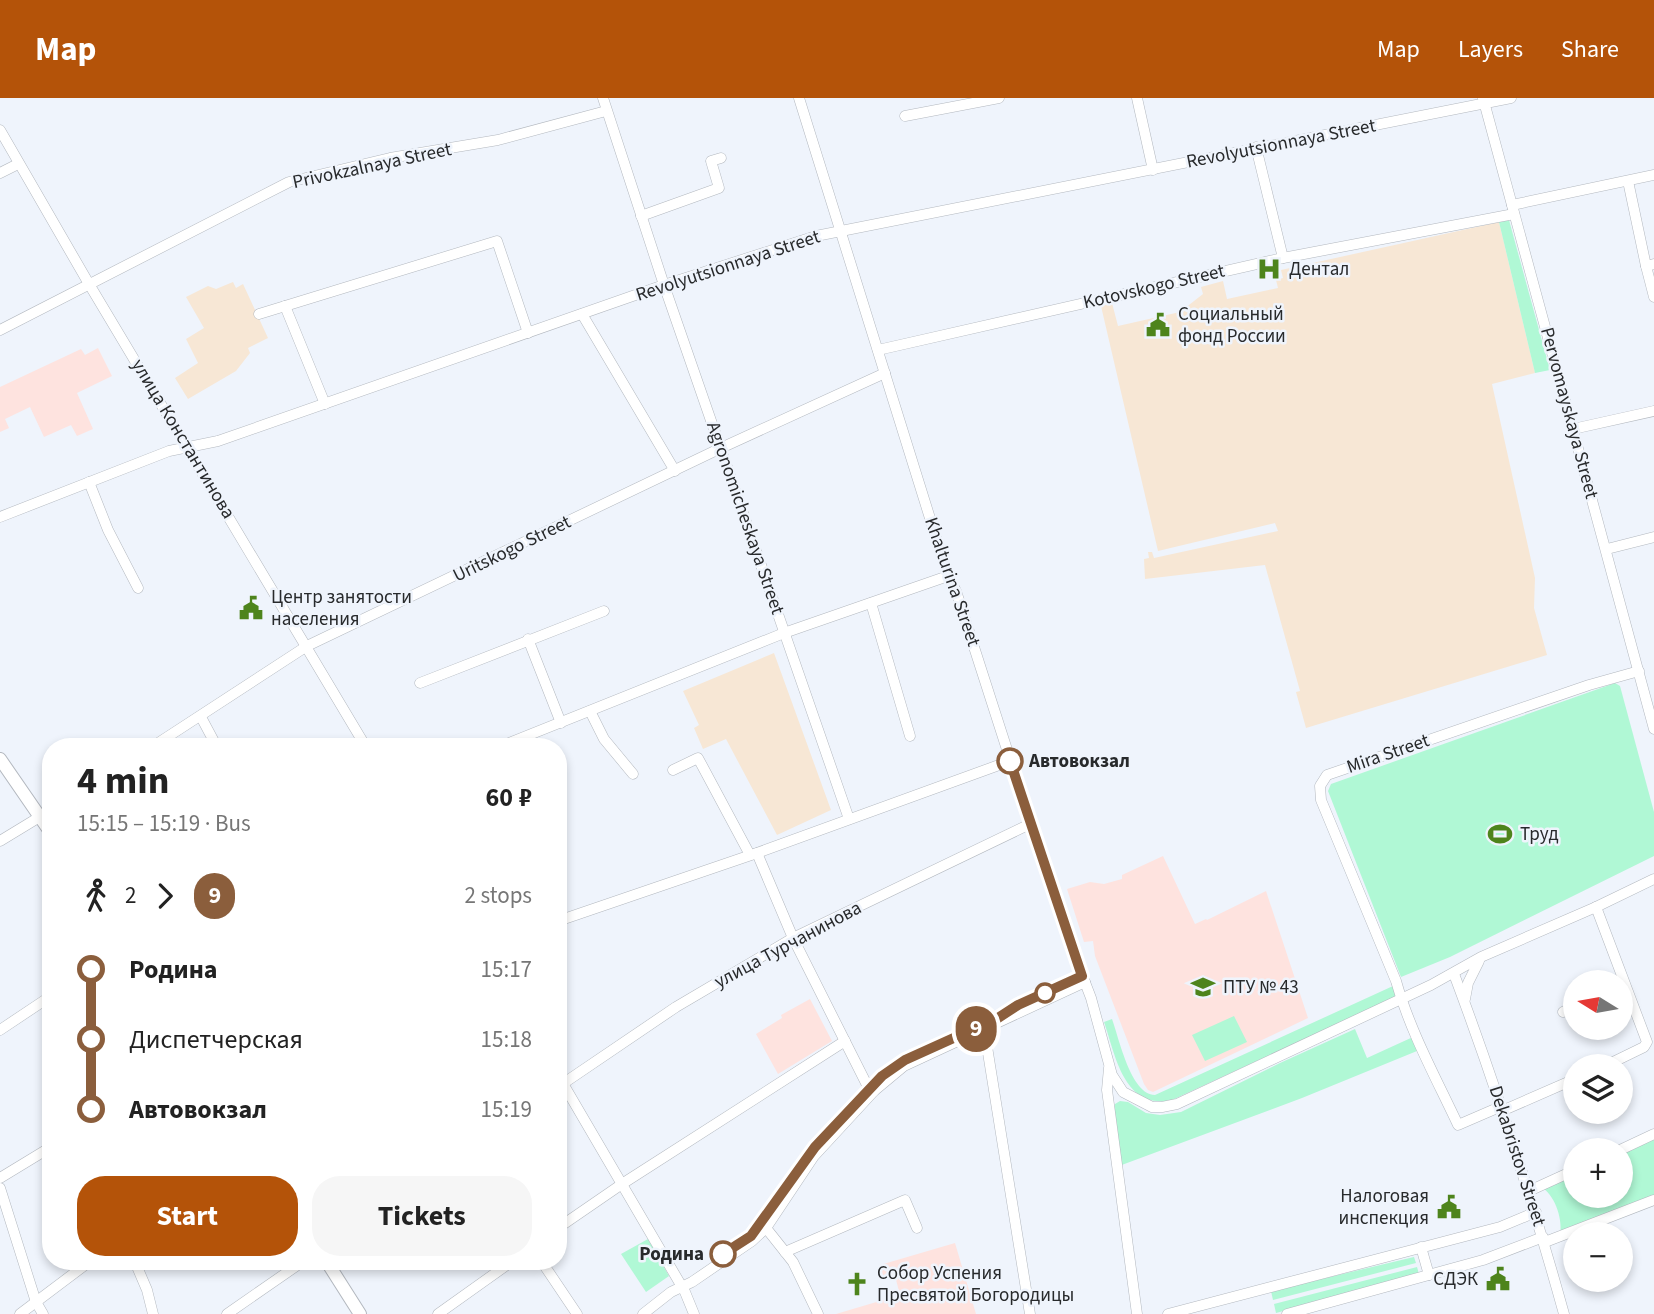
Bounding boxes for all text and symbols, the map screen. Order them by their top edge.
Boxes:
text: Map [35,26,96,73]
text: Map [1377,32,1420,67]
text: Layers [1458,32,1523,67]
text: Share [1561,32,1619,67]
street label: Revolyutsionnaya Street [1184,112,1379,176]
street label: Privokzalnaya Street [290,136,455,196]
street label: Revolyutsionnaya Street [632,223,824,309]
hospital icon: Дентал [1255,255,1283,283]
place label: Дентал [1289,256,1349,283]
street label: Kotovskogo Street [1081,257,1228,316]
place label: Социальный фонд России [1178,301,1286,350]
public building icon: Социальный фонд России [1144,311,1172,339]
street label: Pervomayskaya Street [1533,324,1605,502]
street label: улица Константинова [125,354,241,524]
street label: Agronomicheskaya Street [699,418,791,619]
street label: Uritskogo Street [449,509,576,589]
street label: Khalturina Street [917,514,987,651]
place label: Центр занятости населения [271,584,412,633]
public building icon: Центр занятости населения [237,594,265,622]
street label: Mira Street [1343,727,1433,781]
marker: Автовокзал [997,748,1023,774]
place label: Автовокзал [1028,748,1130,775]
text: 4 min [77,754,169,808]
text: 60 ₽ [486,779,532,816]
text: 15:15 – 15:19 · Bus [77,807,251,840]
sports icon: Труд [1486,820,1514,848]
place label: Труд [1520,821,1559,848]
icon: walk [77,877,115,915]
icon: forward [146,877,184,915]
text: 9 [208,878,221,913]
text: 2 [125,879,136,912]
text: 2 stops [465,879,532,912]
street label: улица Турчанинова [709,895,867,995]
text: Родина [129,951,218,988]
text: 15:17 [481,953,532,986]
north arrow [1563,970,1633,1040]
map controls [1563,970,1633,1292]
school or university icon: ПТУ № 43 [1189,973,1217,1001]
place label: ПТУ № 43 [1223,974,1299,1001]
unlabelled marker [1035,983,1055,1003]
line badge: 9 [953,1006,999,1052]
text: 9 [970,1011,982,1046]
text: Диспетчерская [129,1021,303,1058]
text: 15:18 [481,1023,532,1056]
button: layers [1563,1054,1633,1124]
street label: Dekabristov Street [1482,1082,1553,1230]
text: Автовокзал [129,1091,267,1128]
text: 15:19 [481,1093,532,1126]
button: + [1563,1138,1633,1208]
button: Start [77,1176,298,1256]
button: Tickets [312,1176,532,1256]
place label: Налоговая инспекция [1338,1183,1429,1232]
public building icon: Налоговая инспекция [1435,1193,1463,1221]
button: − [1563,1222,1633,1292]
place label: Родина [639,1241,704,1268]
marker: Родина [710,1241,736,1267]
place label: Собор Успения Пресвятой Богородицы [877,1260,1074,1309]
public building icon: СДЭК [1484,1265,1512,1293]
place label: СДЭК [1433,1266,1478,1293]
church icon: Собор Успения Пресвятой Богородицы [843,1270,871,1298]

